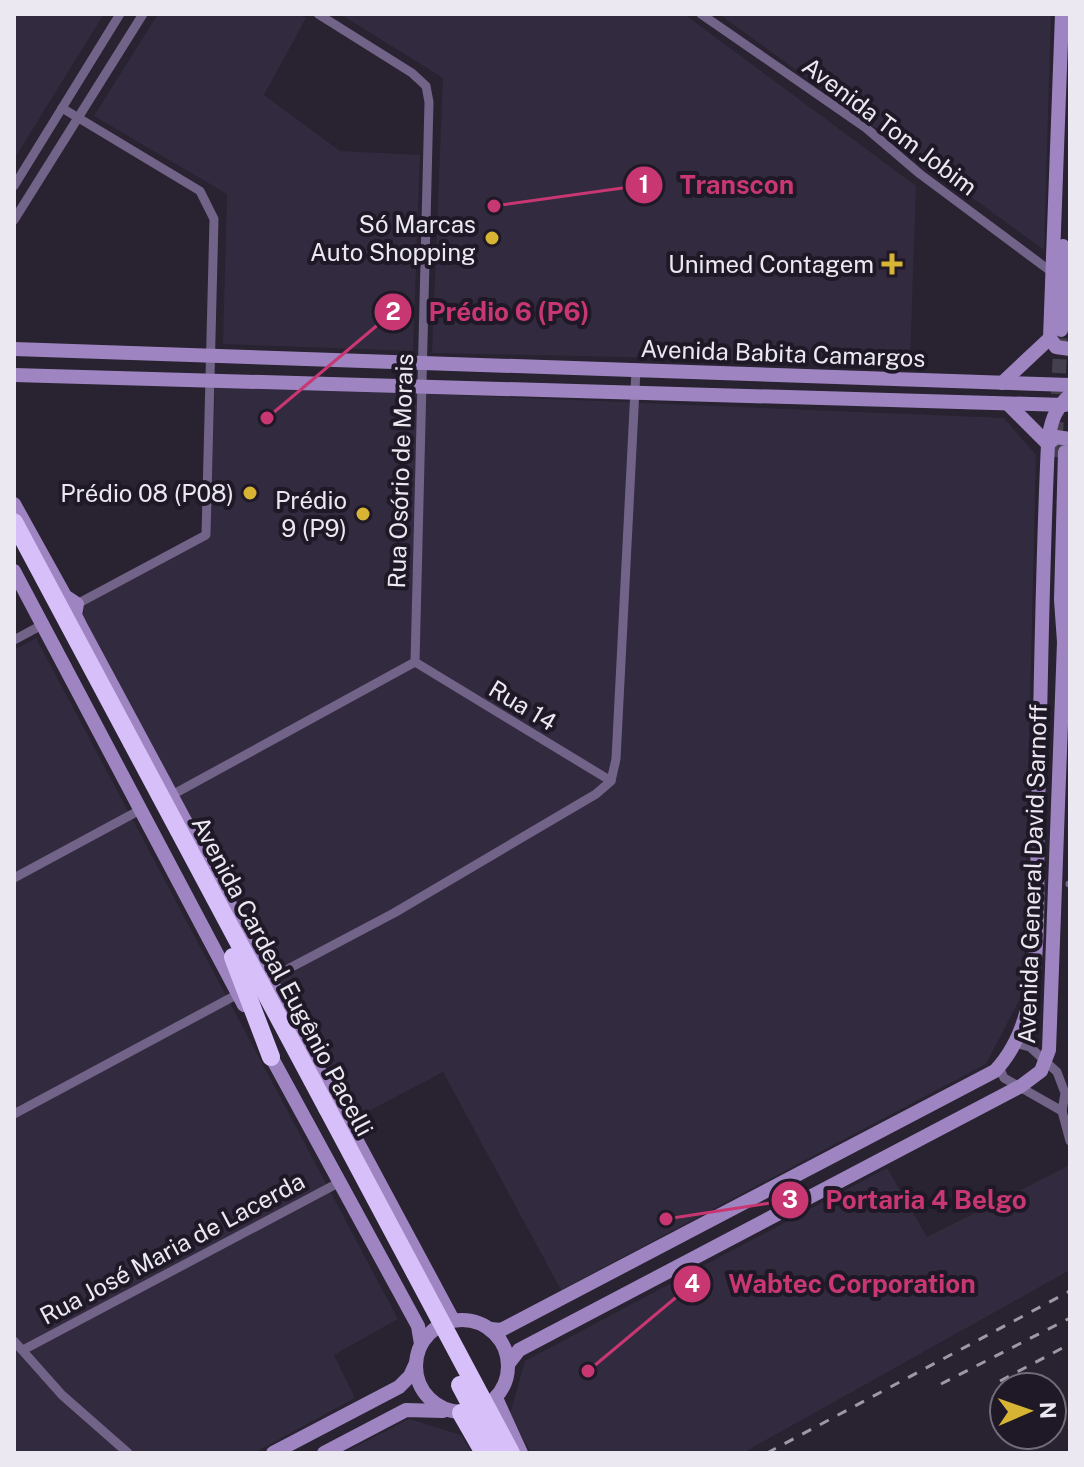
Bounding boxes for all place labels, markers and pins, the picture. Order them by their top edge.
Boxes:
callout: Transcon [624,160,810,210]
place label: Só Marcas Auto Shopping [310,210,476,266]
marker: Só Marcas Auto Shopping [483,229,501,247]
place label: Unimed Contagem [668,250,874,278]
marker: Unimed Contagem [881,253,903,275]
callout: Prédio 6 (P6) [373,287,606,337]
place label: Prédio 08 (P08) [60,479,234,507]
marker: Prédio 08 (P08) [241,484,259,502]
place label: Prédio 9 (P9) [275,486,347,542]
marker: Prédio 9 (P9) [354,505,372,523]
callout: Portaria 4 Belgo [770,1175,1043,1225]
callout: Wabtec Corporation [672,1259,992,1309]

